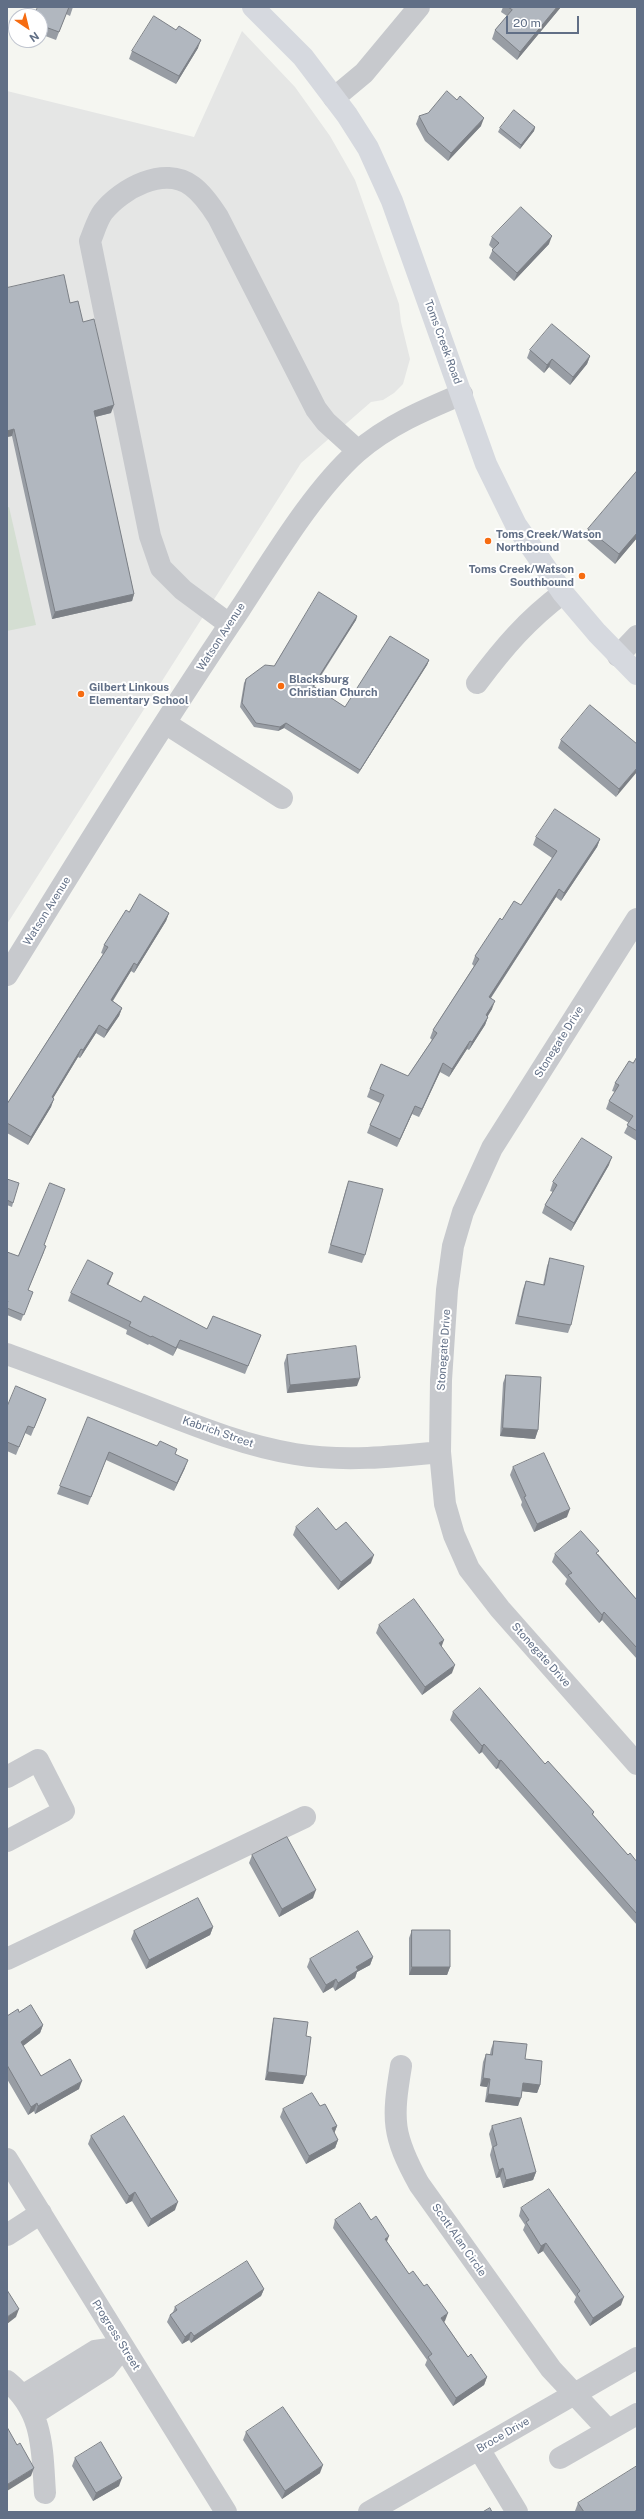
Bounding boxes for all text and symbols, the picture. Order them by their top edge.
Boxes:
north arrow [8,8,48,48]
scale bar [508,8,581,34]
text: 20 m [513,16,541,30]
text: N [27,30,41,44]
street label: Toms Creek Road [422,298,464,386]
place label: Toms Creek/Watson Northbound [496,528,601,554]
marker: Toms Creek/Watson Northbound [483,536,493,546]
place label: Toms Creek/Watson Southbound [469,563,574,589]
marker: Toms Creek/Watson Southbound [577,571,587,581]
street label: Watson Avenue [194,600,248,674]
place label: Blacksburg Christian Church [289,673,377,699]
place label: Gilbert Linkous Elementary School [89,681,189,707]
marker: Blacksburg Christian Church [276,681,286,691]
marker: Gilbert Linkous Elementary School [76,689,86,699]
street label: Watson Avenue [21,874,73,948]
street label: Stonegate Drive [532,1004,586,1080]
street label: Stonegate Drive [435,1309,453,1391]
street label: Kabrich Street [181,1414,255,1450]
street label: Stonegate Drive [509,1620,573,1690]
street label: Scott Alan Circle [429,2201,489,2279]
street label: Progress Street [89,2297,143,2373]
street label: Broce Drive [474,2415,532,2455]

